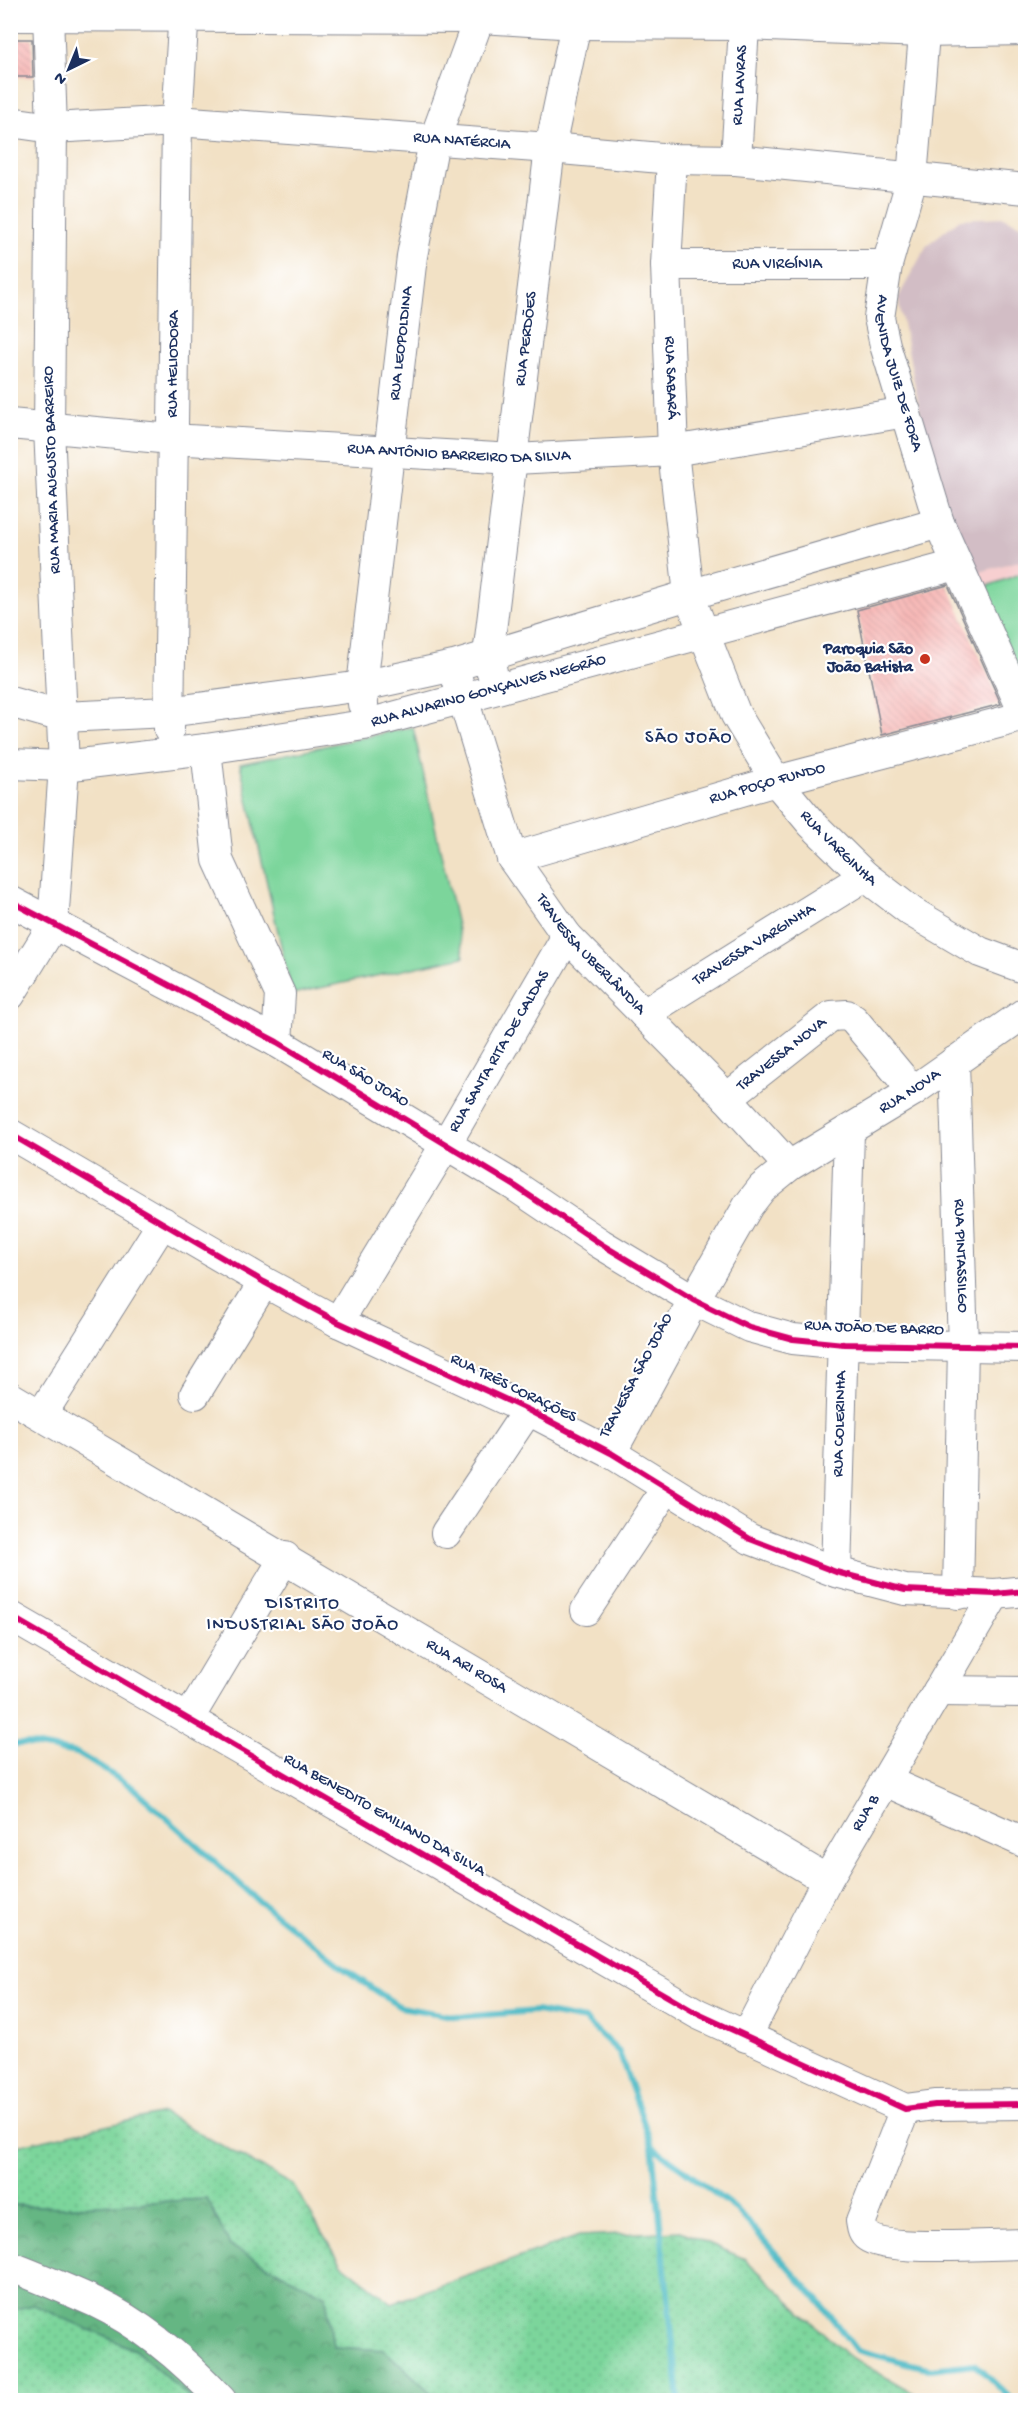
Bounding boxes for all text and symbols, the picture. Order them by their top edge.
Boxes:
north arrow [39,39,99,99]
street label: RUA LAVRAS [729,44,752,126]
text: N [50,67,71,88]
street label: RUA NATÉRCIA [412,129,512,155]
street label: RUA VIRGÍNIA [732,255,823,275]
street label: RUA LEOPOLDINA [386,284,418,401]
street label: RUA PERDÕES [511,290,542,387]
street label: AVENIDA JUIZ DE FORA [869,293,927,455]
street label: RUA HELIODORA [164,309,184,418]
street label: RUA SABARÁ [659,336,682,421]
street label: RUA MARIA AUGUSTO BARREIRO [40,365,66,574]
street label: RUA ANTÔNIO BARREIRO DA SILVA [347,440,572,469]
place label: Paroquia São João Batista [822,641,914,678]
street label: RUA ALVARINO GONÇALVES NEGRÃO [369,650,609,732]
marker: Paroquia São João Batista [918,652,932,666]
district label: SÃO JOÃO [645,728,733,749]
street label: RUA POÇO FUNDO [707,759,828,809]
street label: RUA VARGINHA [795,807,881,892]
street label: TRAVESSA UBERLÂNDIA [531,890,650,1020]
street label: TRAVESSA VARGINHA [689,899,820,991]
street label: RUA SANTA RITA DE CALDAS [445,967,555,1136]
street label: TRAVESSA NOVA [732,1012,832,1097]
street label: RUA SÃO JOÃO [318,1045,413,1113]
street label: RUA NOVA [876,1064,946,1119]
street label: RUA PINTASSILGO [949,1199,971,1313]
street label: TRAVESSA SÃO JOÃO [595,1310,678,1442]
street label: RUA JOÃO DE BARRO [804,1316,945,1341]
street label: RUA TRÊS CORAÇÕES [447,1349,580,1428]
street label: RUA COLERINHA [829,1369,851,1477]
district label: DISTRITO INDUSTRIAL SÃO JOÃO [206,1594,400,1636]
street label: RUA ARI ROSA [422,1635,512,1699]
street label: RUA BENEDITO EMILIANO DA SILVA [280,1750,490,1883]
street label: RUA B [848,1791,885,1835]

